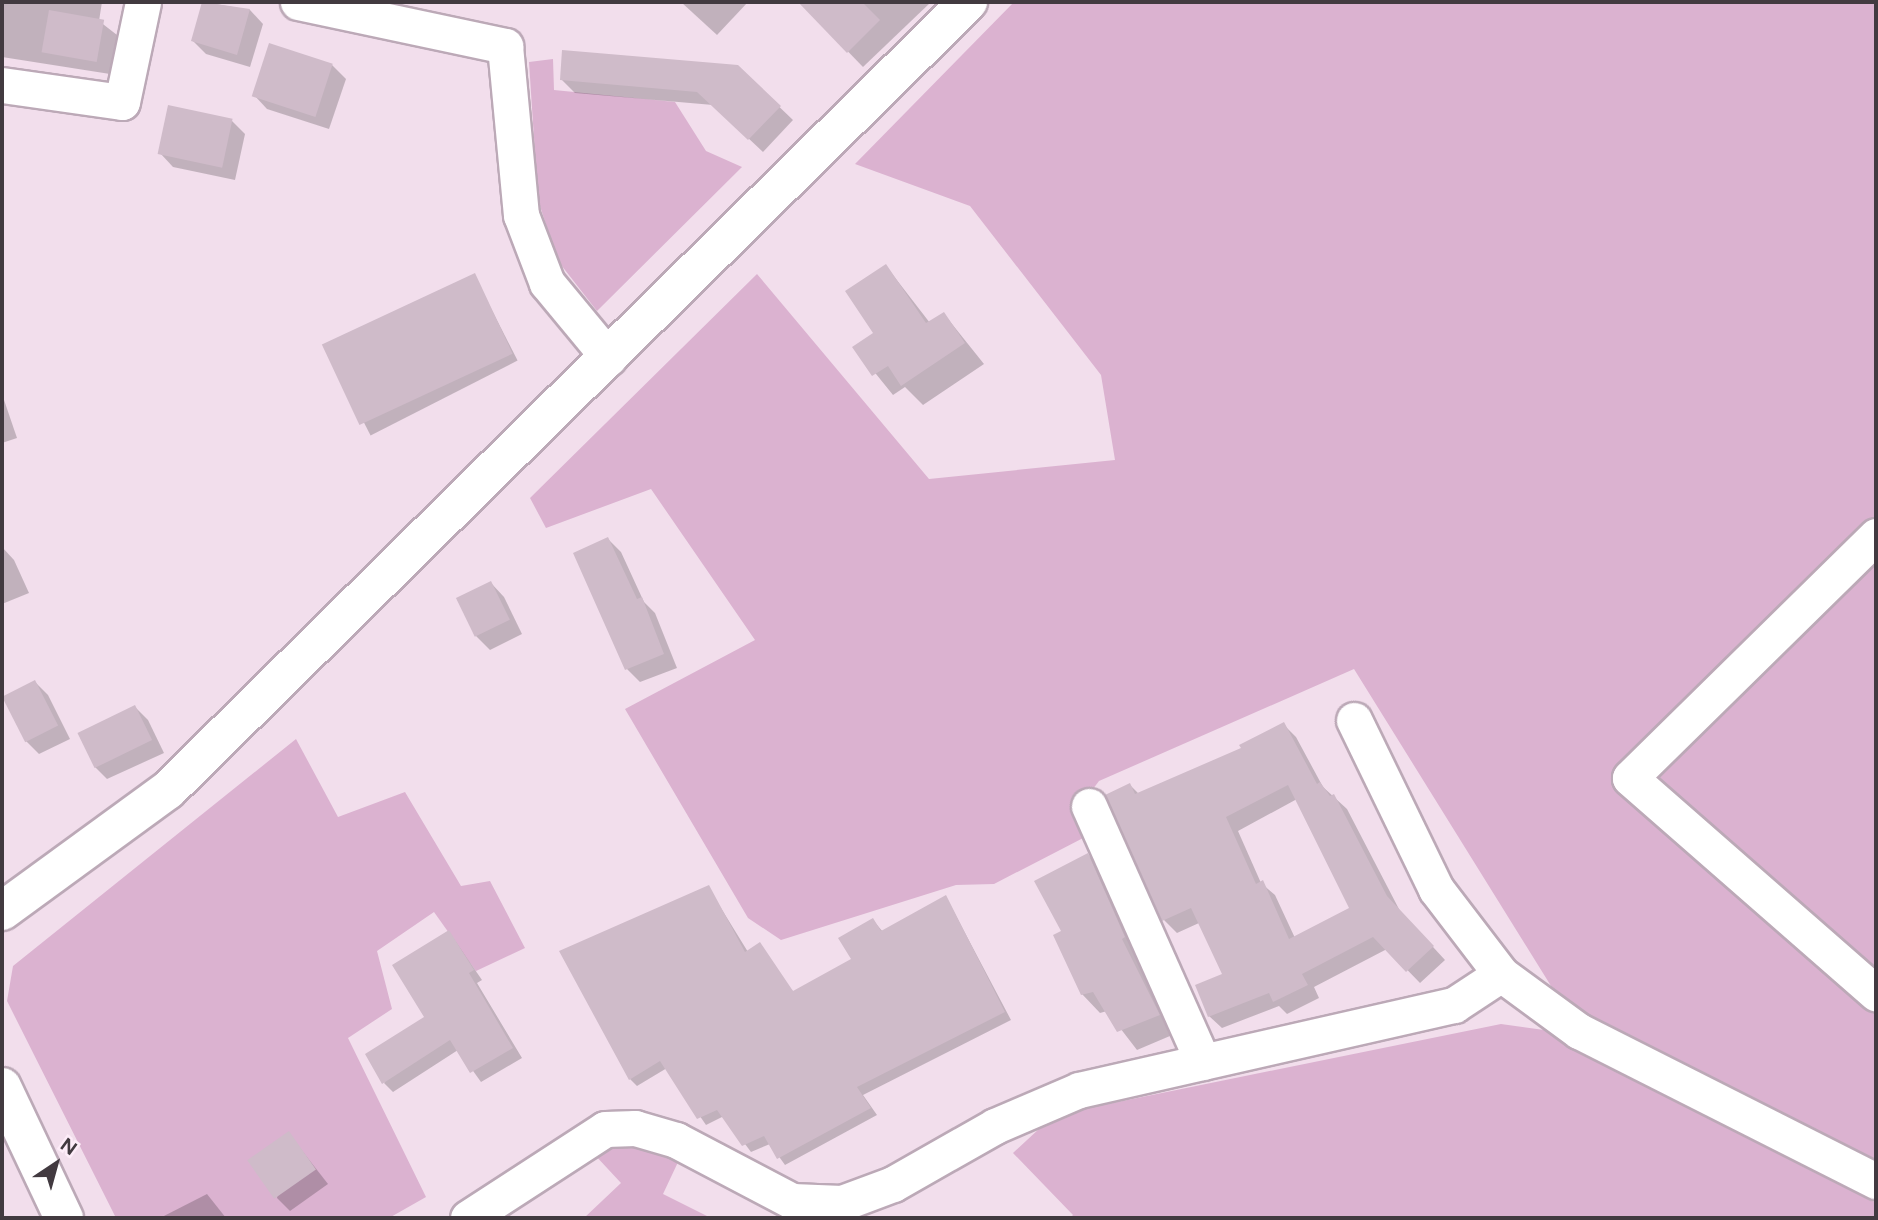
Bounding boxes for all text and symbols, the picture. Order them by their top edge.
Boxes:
north arrow [21,1129,91,1199]
text: N [56,1133,81,1160]

